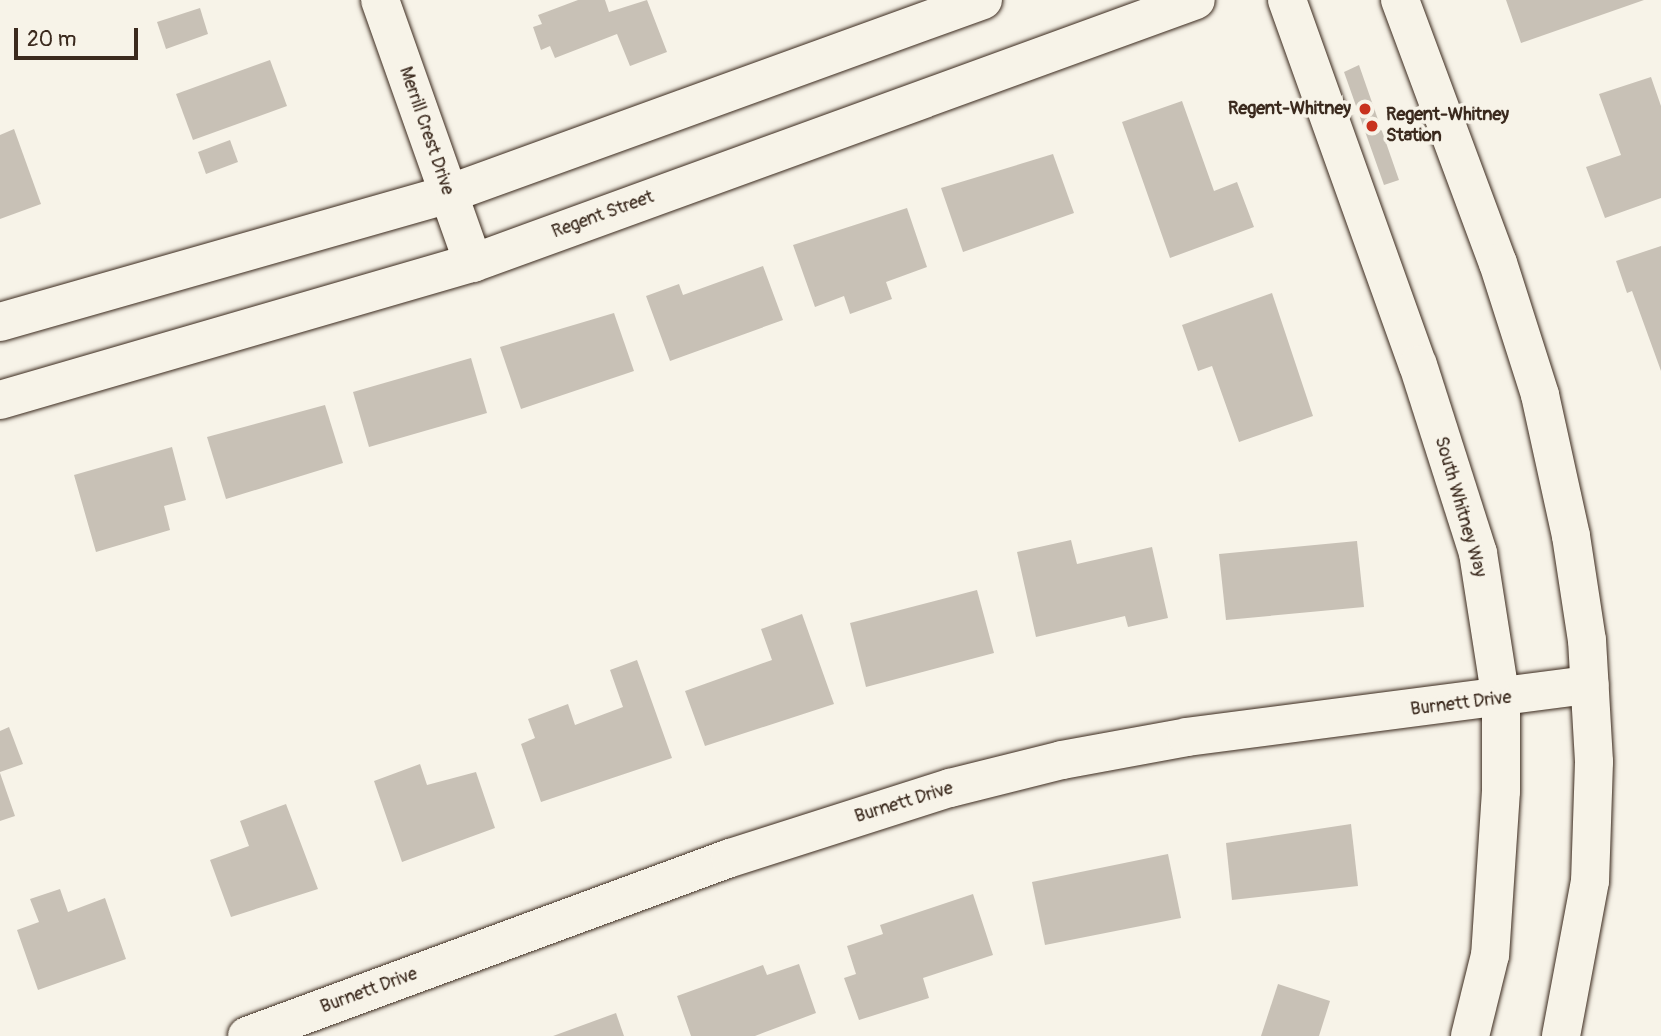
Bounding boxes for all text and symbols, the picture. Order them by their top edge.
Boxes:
scale bar [18,14,142,58]
text: 20 m [27,26,76,53]
street label: Merrill Crest Drive [394,64,458,198]
place label: Regent-Whitney [1228,98,1351,120]
marker: Regent-Whitney [1357,101,1373,117]
place label: Regent-Whitney Station [1386,105,1509,148]
marker: Regent-Whitney Station [1364,118,1380,134]
street label: Regent Street [549,187,657,243]
street label: South Whitney Way [1430,434,1490,580]
street label: Burnett Drive [1409,687,1513,721]
street label: Burnett Drive [852,778,956,828]
street label: Burnett Drive [318,963,420,1019]

